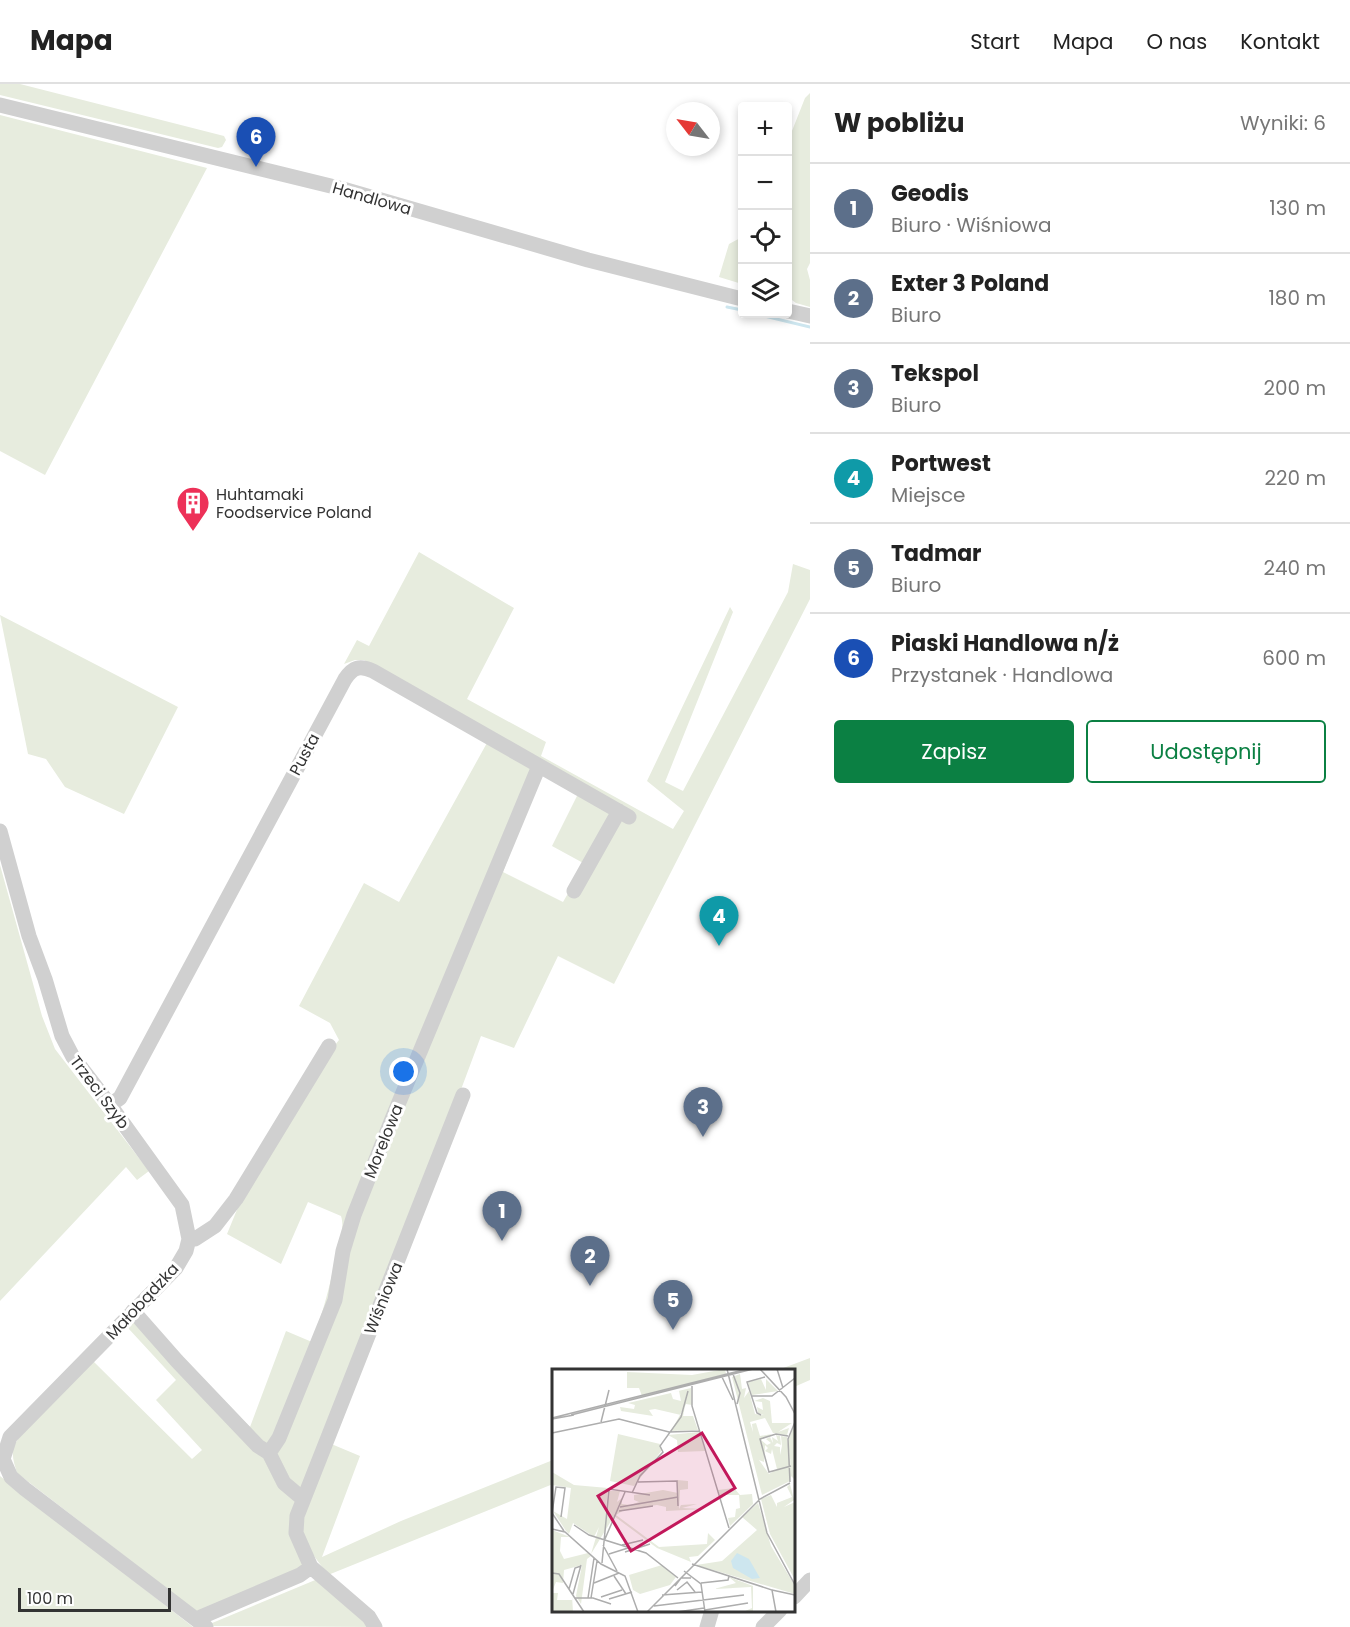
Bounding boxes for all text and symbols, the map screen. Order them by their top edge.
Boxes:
text: Mapa [30,21,113,60]
text: Start [970,27,1020,56]
text: Mapa [1053,27,1114,56]
text: O nas [1147,27,1207,56]
text: Kontakt [1240,27,1320,56]
north arrow [666,102,720,156]
map controls [738,102,792,318]
button: + [738,102,792,156]
text: W pobliżu [834,105,965,141]
text: Wyniki: 6 [1240,109,1326,137]
pin: 6 [236,118,276,167]
button: − [738,156,792,210]
street label: Handlowa [330,176,414,221]
text: Geodis [891,178,969,209]
text: 1 [850,194,857,222]
text: 130 m [1269,194,1326,222]
button: locate [738,210,792,264]
text: Biuro · Wiśniowa [891,211,1051,239]
button: layers [738,264,792,318]
text: Exter 3 Poland [891,268,1049,299]
text: 2 [848,284,859,312]
text: 180 m [1268,284,1326,312]
text: Biuro [891,301,941,329]
text: Tekspol [891,358,979,389]
text: 3 [847,374,860,402]
text: 200 m [1263,374,1326,402]
text: Biuro [891,391,941,419]
text: Portwest [891,448,991,479]
text: 4 [847,464,860,492]
text: 220 m [1265,464,1326,492]
text: Miejsce [891,481,965,509]
place label: Huhtamaki Foodservice Poland [216,483,372,524]
building icon: Huhtamaki Foodservice Poland [175,485,211,532]
text: Tadmar [891,538,982,569]
text: 5 [847,554,860,582]
text: 240 m [1263,554,1326,582]
text: Biuro [891,571,941,599]
text: Piaski Handlowa n/ż [891,628,1119,659]
text: 6 [847,644,860,672]
text: 600 m [1262,644,1326,672]
text: Przystanek · Handlowa [891,661,1113,689]
button: Zapisz [834,720,1074,783]
button: Udostępnij [1086,720,1326,783]
street label: Pusta [284,729,325,779]
pin: 4 [700,896,738,946]
street label: Trzeci Szyb [64,1051,135,1134]
your location [389,1057,418,1086]
pin: 3 [684,1088,722,1137]
street label: Morelowa [358,1101,409,1182]
pin: 1 [482,1192,522,1241]
pin: 2 [570,1236,610,1286]
street label: Małobądzka [101,1258,184,1345]
street label: Wiśniowa [359,1259,408,1338]
pin: 5 [654,1280,692,1330]
inset map [552,1369,795,1612]
scale bar [18,1585,171,1612]
text: 100 m [27,1587,73,1610]

